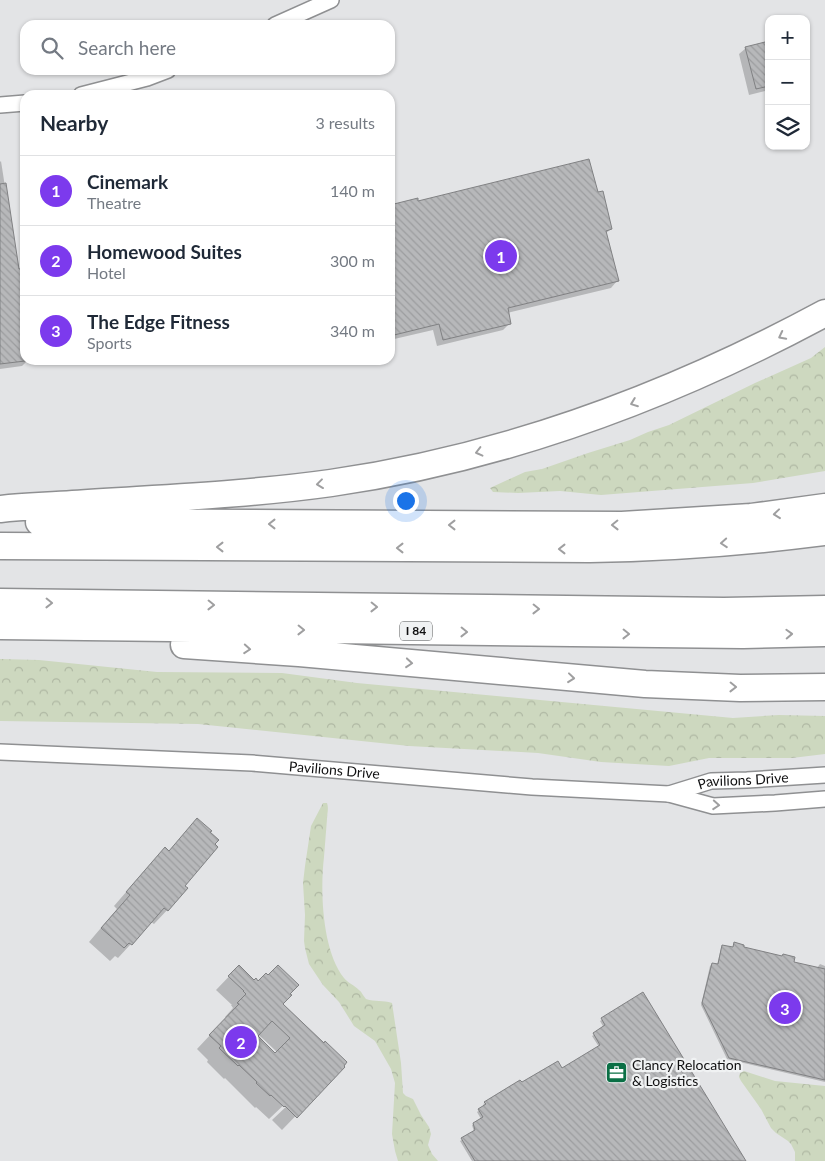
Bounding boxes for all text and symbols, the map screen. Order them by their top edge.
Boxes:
map controls [765,15,810,150]
button: + [765,15,810,60]
search box [20,20,395,75]
icon: search [38,34,66,62]
text: Search here [78,36,176,59]
button: − [765,60,810,105]
button: layers [765,105,810,150]
text: Nearby [40,110,108,135]
text: 3 results [315,113,375,132]
text: Cinemark [87,170,168,193]
text: 1 [51,181,61,200]
text: 140 m [330,181,375,200]
text: Theatre [87,193,141,212]
pin: 1 [485,237,517,275]
text: Homewood Suites [87,240,242,263]
text: 2 [51,251,61,270]
text: 300 m [330,251,375,270]
text: Hotel [87,263,126,282]
text: The Edge Fitness [87,310,230,333]
text: 3 [51,321,61,340]
text: 340 m [330,321,375,340]
one-way arrow [778,330,787,340]
text: Sports [87,333,132,352]
one-way arrow [630,396,639,407]
one-way arrow [476,447,484,457]
one-way arrow [316,478,324,489]
your location [393,488,419,514]
one-way arrow [772,508,780,519]
one-way arrow [268,519,276,529]
one-way arrow [448,520,456,530]
one-way arrow [610,520,618,530]
one-way arrow [720,537,728,548]
one-way arrow [215,542,223,552]
one-way arrow [395,543,403,553]
one-way arrow [558,544,566,554]
one-way arrow [45,598,53,608]
one-way arrow [208,600,215,610]
one-way arrow [370,602,378,612]
one-way arrow [532,604,540,614]
road number: I 84 [400,622,432,640]
one-way arrow [298,624,306,635]
one-way arrow [460,626,468,637]
one-way arrow [622,628,630,639]
one-way arrow [785,629,793,640]
one-way arrow [243,643,251,654]
one-way arrow [405,657,413,668]
one-way arrow [567,672,575,683]
one-way arrow [729,682,737,693]
street label: Pavilions Drive [288,757,381,782]
street label: Pavilions Drive [695,768,789,793]
one-way arrow [713,800,721,811]
pin: 3 [769,989,801,1027]
pin: 2 [225,1023,257,1061]
place label: Clancy Relocation & Logistics [632,1056,741,1089]
office icon: Clancy Relocation & Logistics [604,1061,628,1085]

